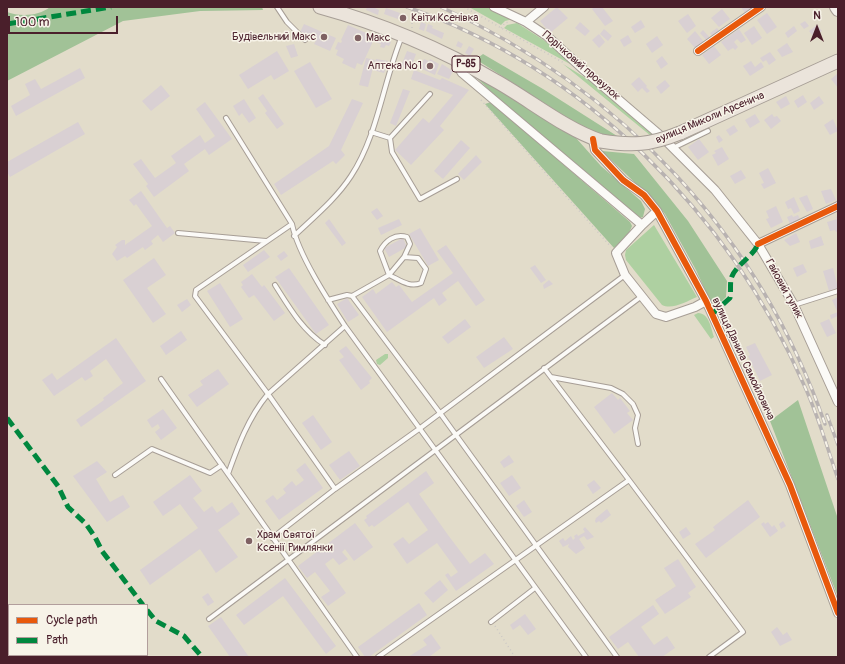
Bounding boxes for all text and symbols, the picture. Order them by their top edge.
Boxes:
scale bar [10,8,120,34]
north arrow [797,8,837,48]
text: N [813,9,821,22]
place label: Квіти Ксенівка [411,11,478,25]
marker: Квіти Ксенівка [398,13,408,23]
text: 100 m [15,15,49,30]
street label: Порічковий провулок [539,29,623,103]
place label: Будівельний Макс [232,30,316,44]
place label: Макс [366,31,390,45]
marker: Будівельний Макс [319,32,329,42]
marker: Макс [353,33,363,43]
road number: Р-85 [452,56,480,72]
place label: Аптека №1 [368,59,422,73]
marker: Аптека №1 [425,61,435,71]
street label: вулиця Миколи Арсенича [654,89,766,147]
street label: Гайовий тупик [762,257,806,321]
street label: вулиця Данила Самойловича [709,296,777,422]
place label: Храм Святої Ксенії Римлянки [257,528,333,554]
marker: Храм Святої Ксенії Римлянки [244,536,254,546]
legend [8,604,148,656]
text: Cycle path [46,613,97,628]
text: Path [46,633,68,648]

